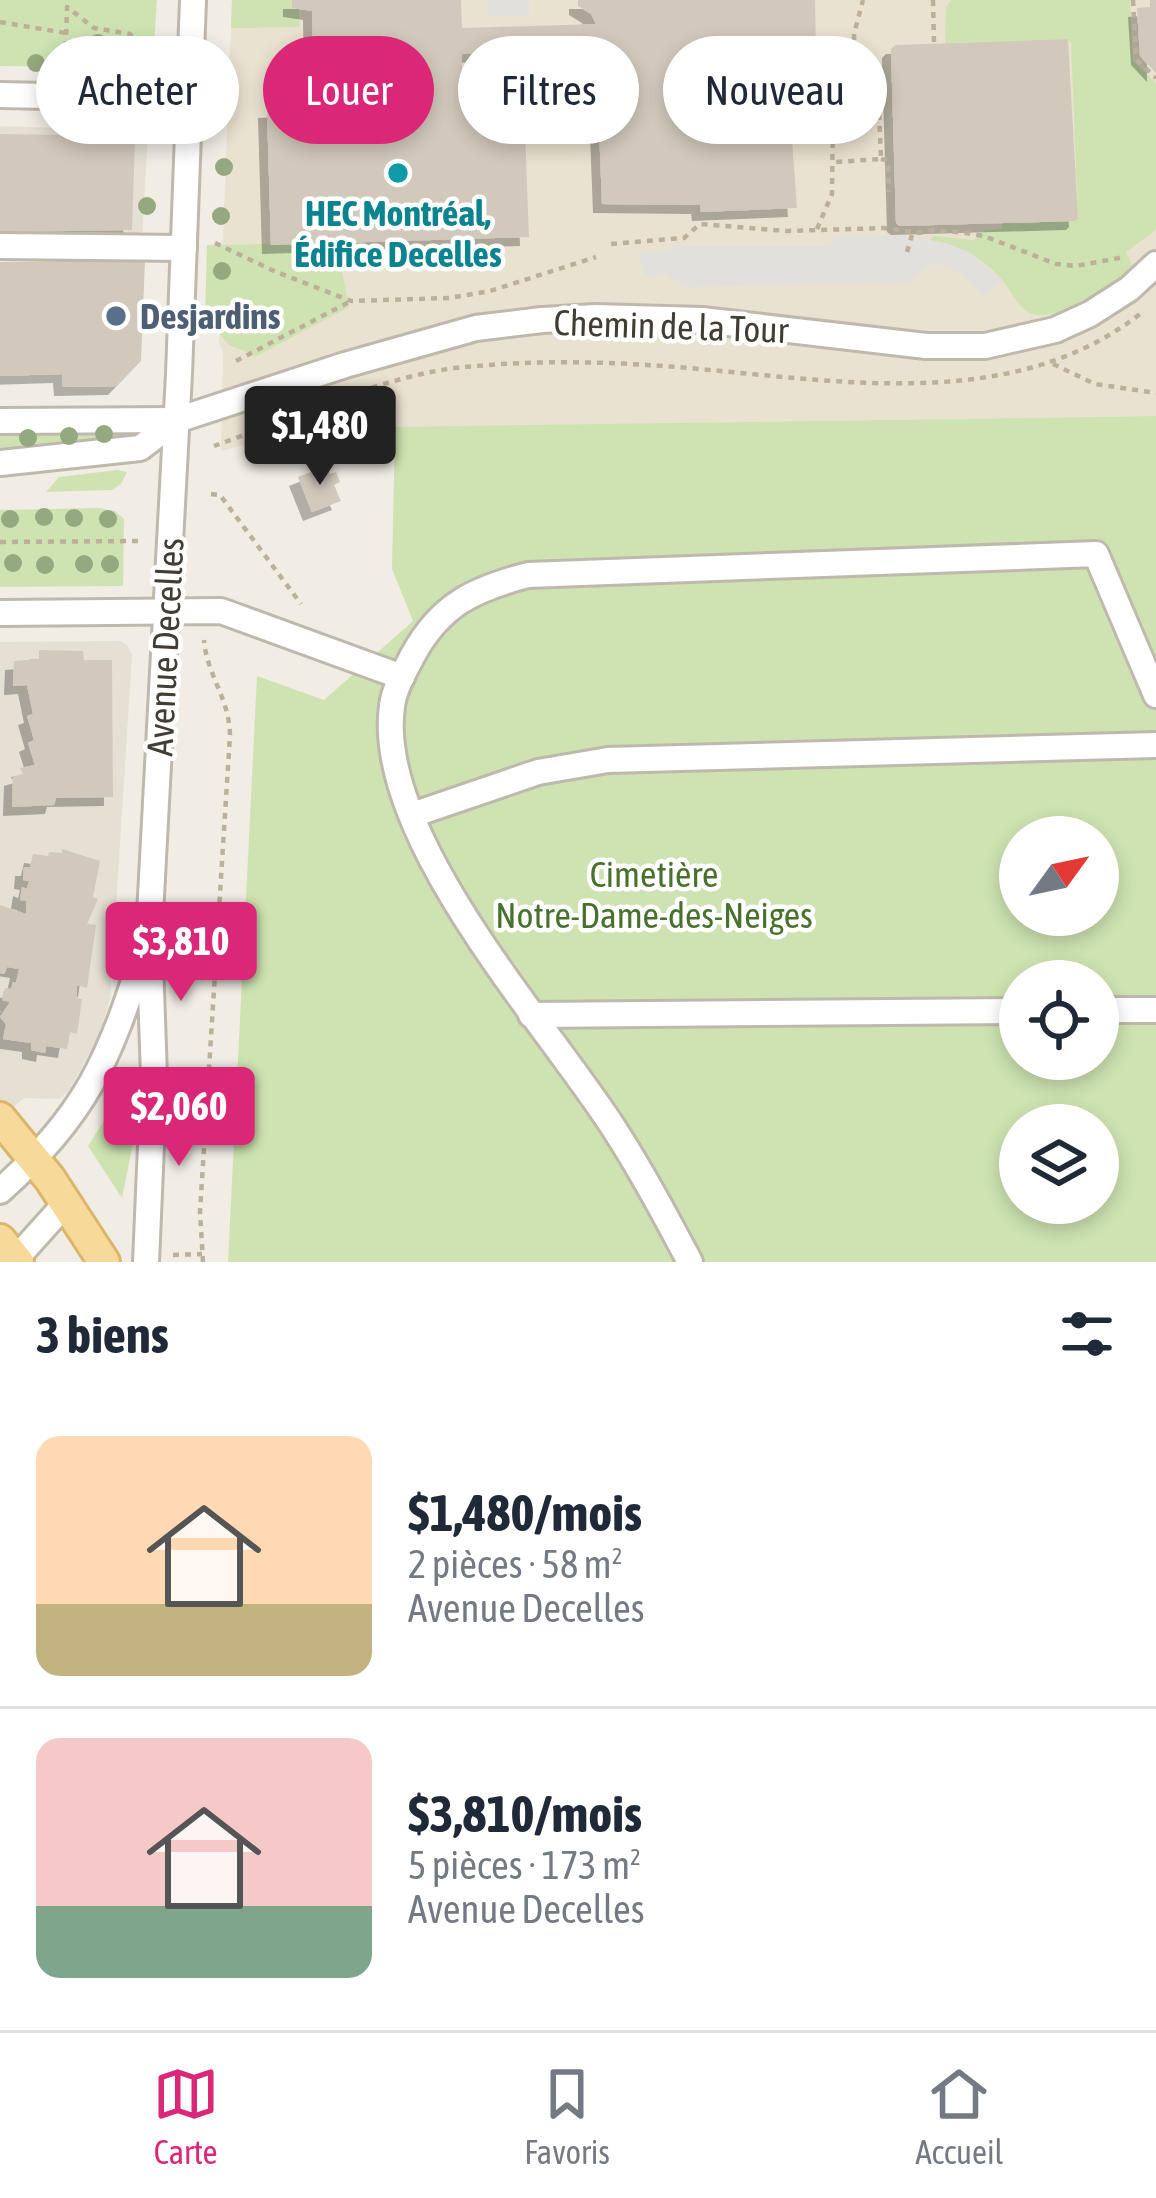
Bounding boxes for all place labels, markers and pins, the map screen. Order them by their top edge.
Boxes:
marker: HEC Montréal, Édifice Decelles [385,160,411,186]
place label: HEC Montréal, Édifice Decelles [294,192,502,275]
place label: Desjardins [140,295,281,337]
marker: Desjardins [103,303,129,329]
pin: $1,480 [222,386,418,488]
pin: $3,810 [83,902,279,1004]
pin: $2,060 [81,1067,277,1169]

